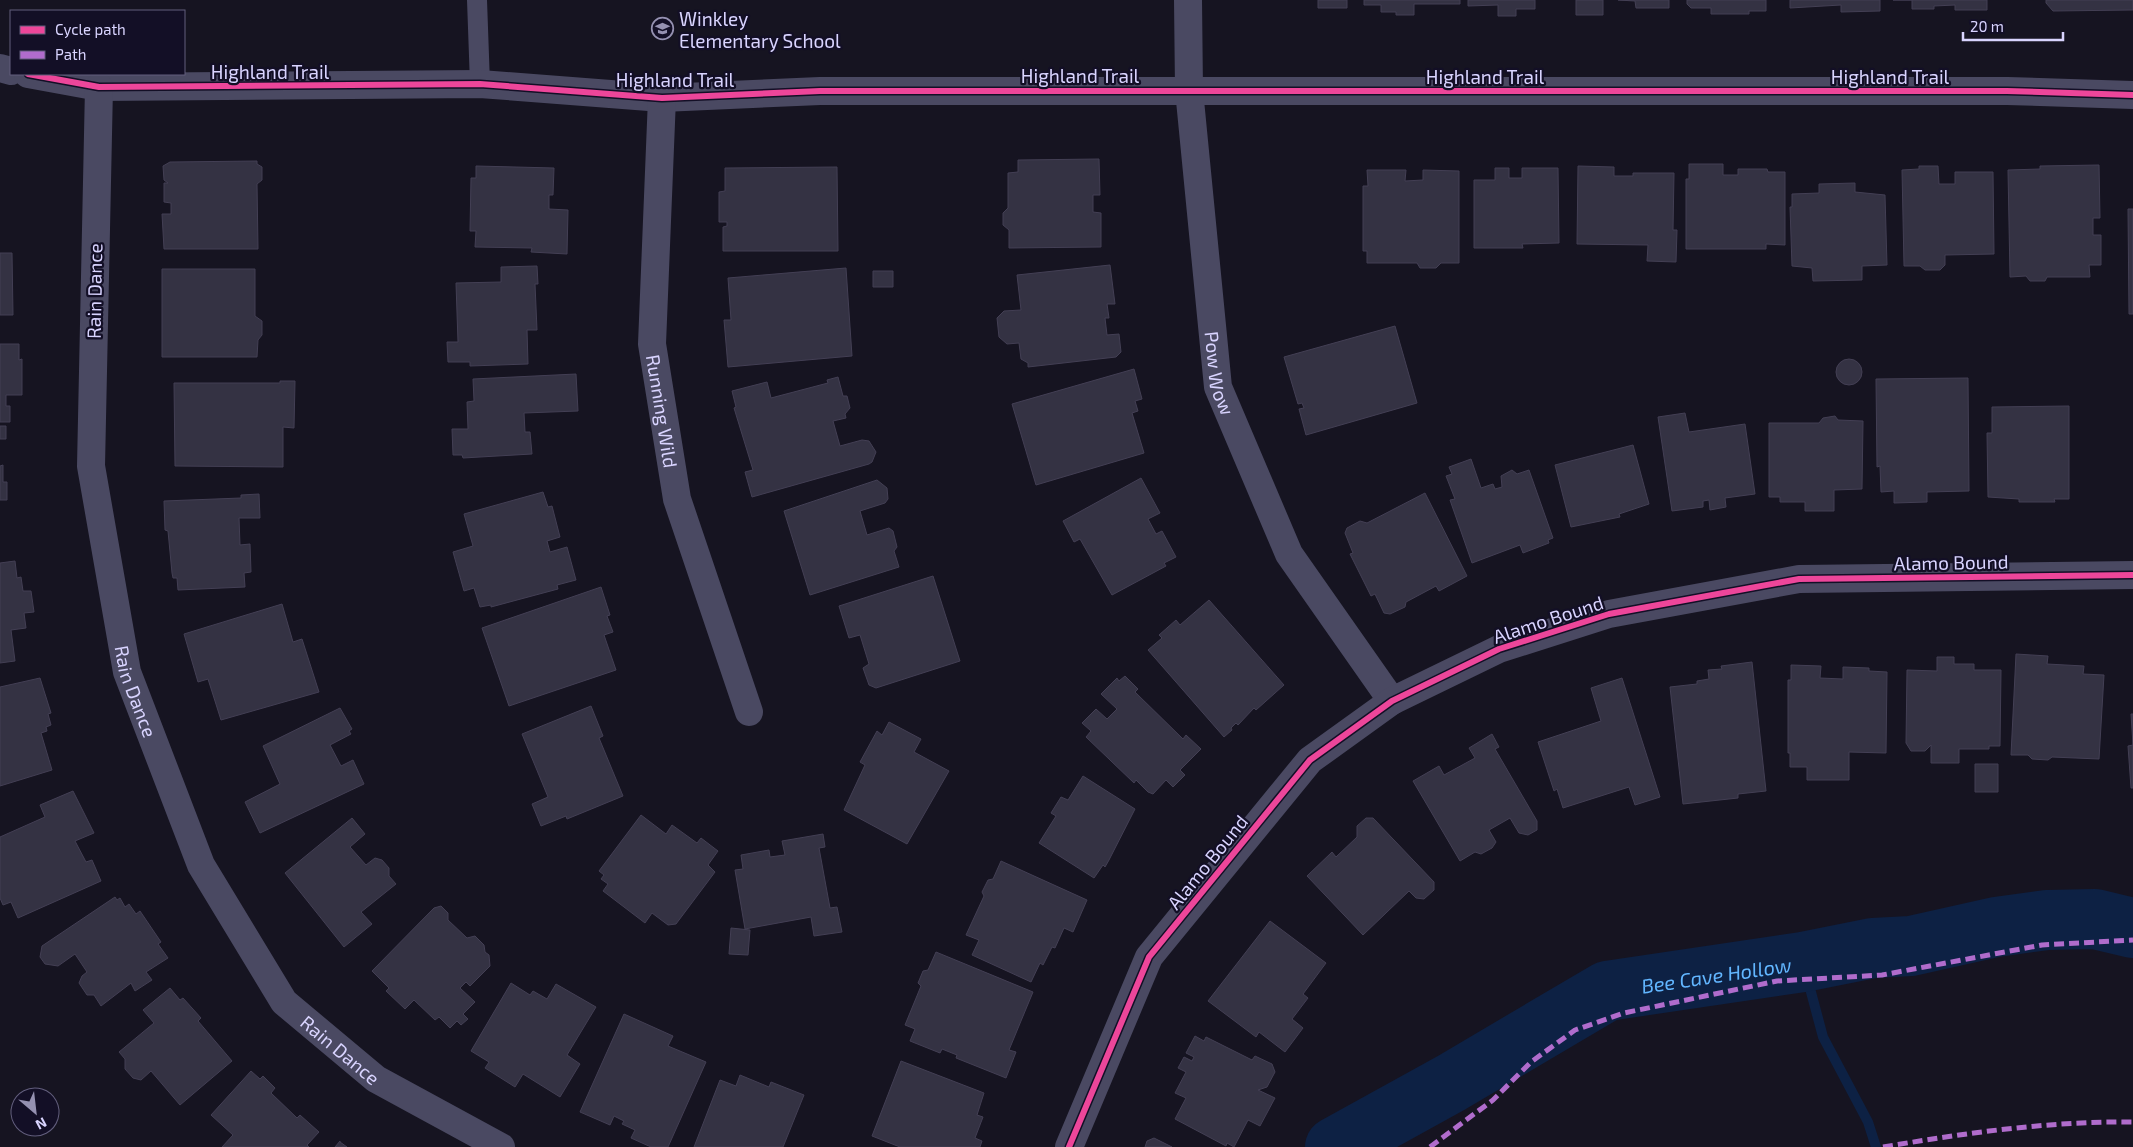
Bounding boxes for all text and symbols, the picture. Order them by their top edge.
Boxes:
place label: Winkley Elementary School [679,7,841,52]
legend [10,10,185,75]
scale bar [1963,10,2063,42]
school or university icon: Winkley Elementary School [651,17,675,41]
text: 20 m [1970,17,2004,35]
text: Cycle path [55,20,126,38]
text: Path [55,45,86,63]
street label: Highland Trail [211,60,330,83]
street label: Highland Trail [1021,64,1140,87]
street label: Highland Trail [1426,65,1545,88]
street label: Highland Trail [1831,65,1950,88]
street label: Highland Trail [616,68,735,91]
street label: Rain Dance [82,243,106,339]
street label: Pow Wow [1201,330,1240,419]
street label: Running Wild [642,353,683,469]
street label: Alamo Bound [1893,549,2009,575]
street label: Alamo Bound [1490,590,1606,648]
street label: Rain Dance [111,643,162,740]
street label: Alamo Bound [1162,810,1252,914]
water label: Bee Cave Hollow [1640,952,1793,998]
street label: Rain Dance [297,1010,385,1089]
north arrow [10,1087,60,1137]
text: N [33,1114,50,1134]

